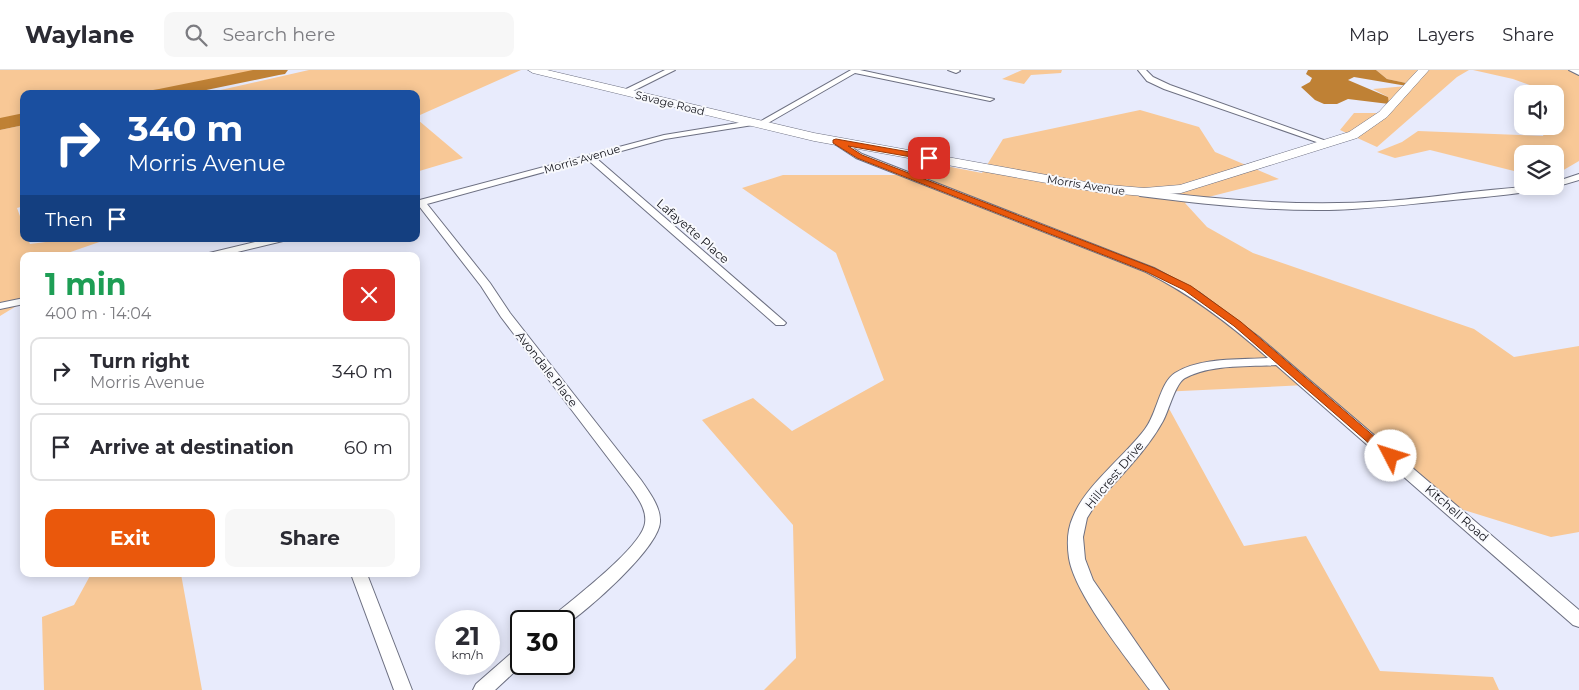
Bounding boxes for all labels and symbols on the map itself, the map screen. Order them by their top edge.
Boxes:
street label: Savage Road [634,88,706,118]
pin [908,137,950,179]
street label: Morris Avenue [542,141,622,177]
street label: Morris Avenue [1046,172,1126,198]
street label: Lafayette Place [654,195,732,267]
street label: Avondale Place [513,328,581,410]
position arrow [1364,429,1416,481]
street label: Hillcrest Drive [1081,438,1147,512]
street label: Kitchell Road [1422,481,1492,545]
speed limit sign: 30 [510,610,575,675]

